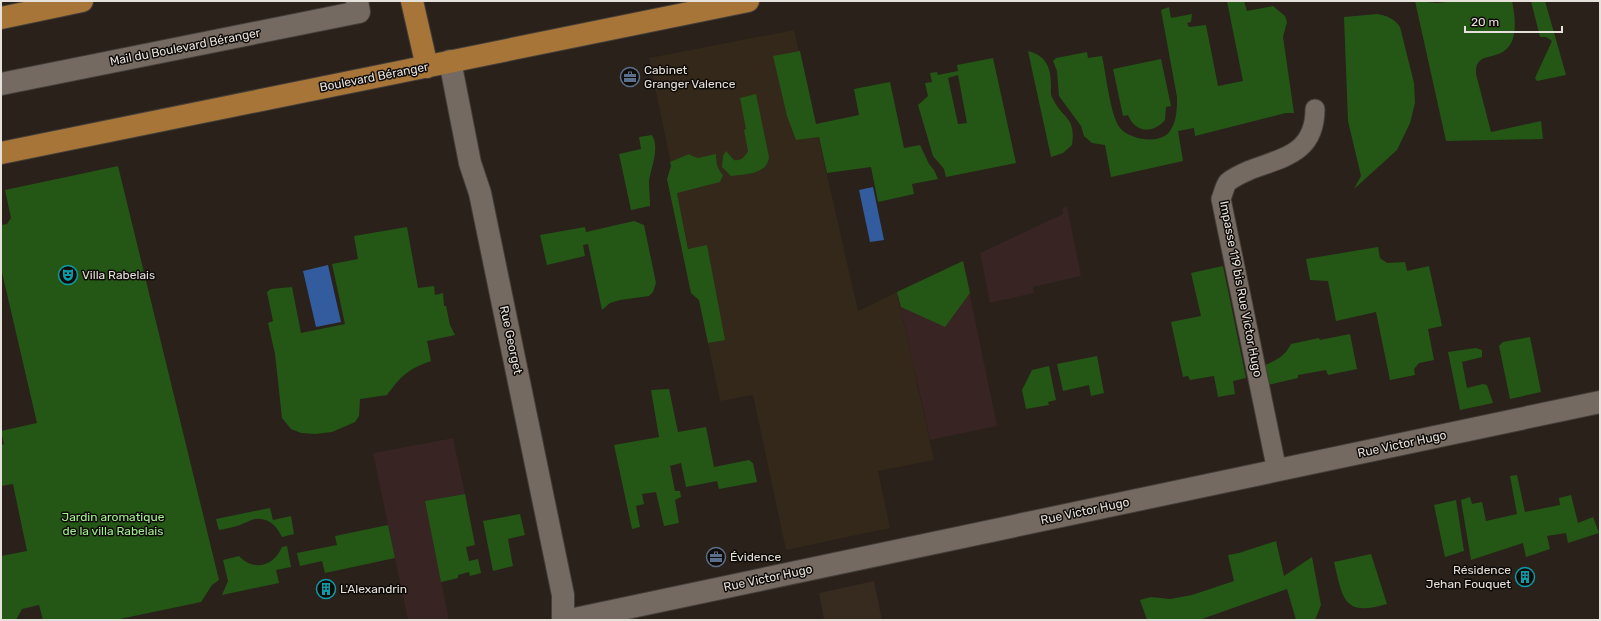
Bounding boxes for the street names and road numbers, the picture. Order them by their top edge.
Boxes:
street label: Mail du Boulevard Béranger [109,25,262,68]
street label: Boulevard Béranger [318,59,430,94]
street label: Impasse 119 bis Rue Victor Hugo [1217,200,1265,379]
street label: Rue Georget [497,305,525,376]
street label: Rue Victor Hugo [1356,428,1448,460]
street label: Rue Victor Hugo [1039,495,1131,527]
street label: Rue Victor Hugo [722,562,814,594]

